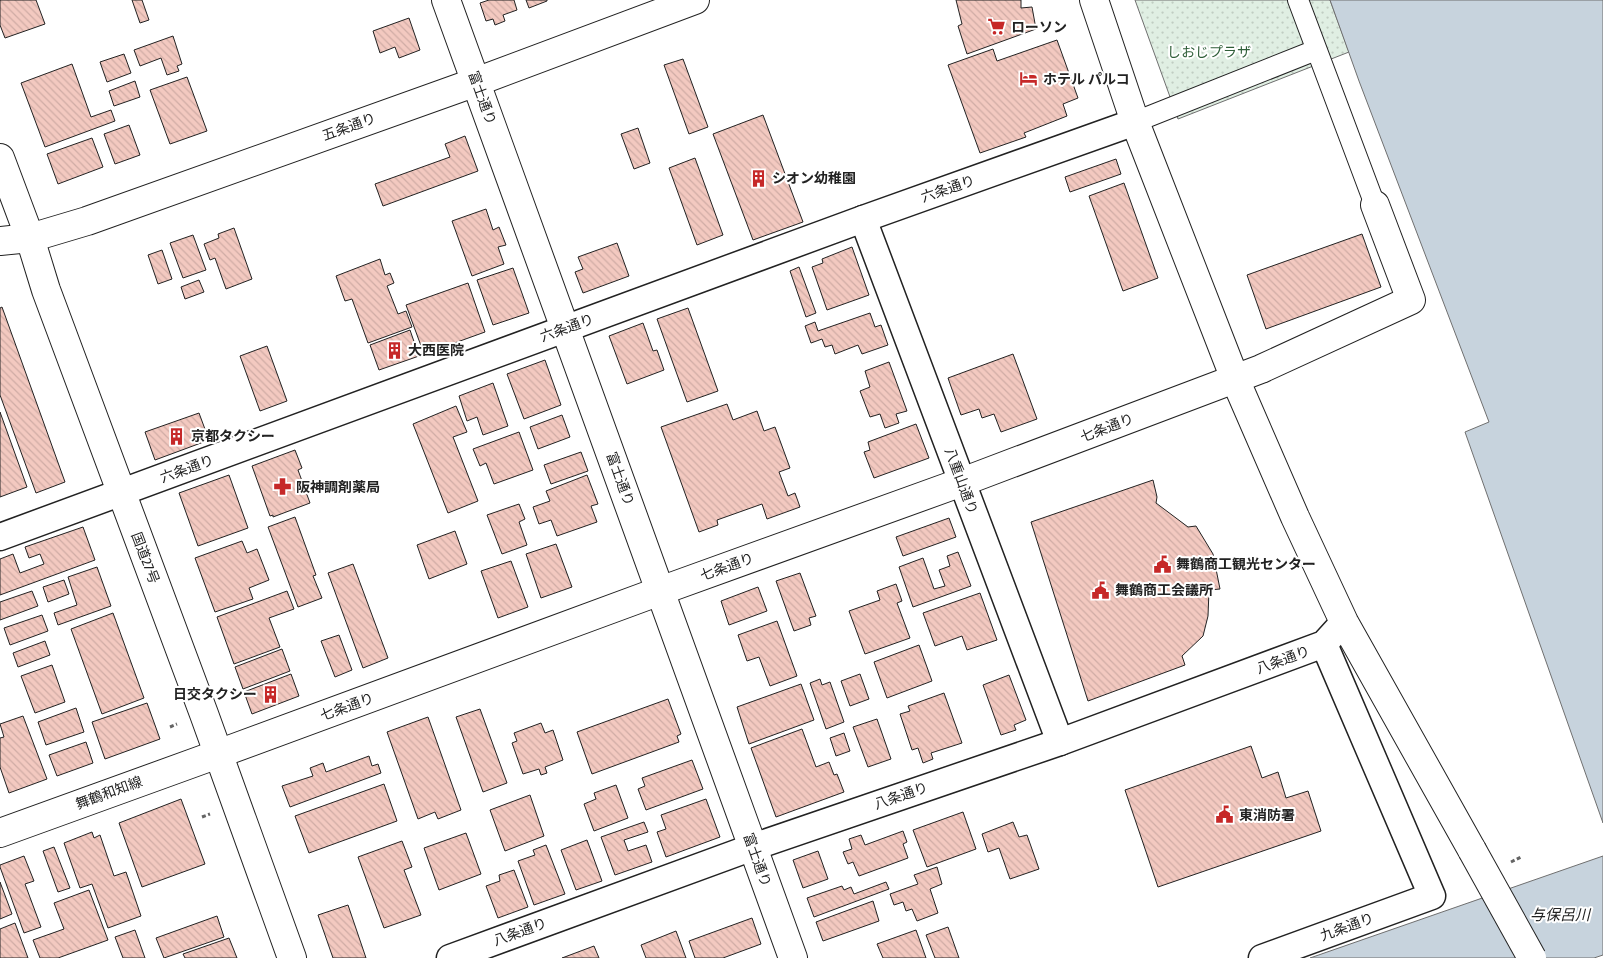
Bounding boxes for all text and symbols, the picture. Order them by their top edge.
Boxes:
supermarket icon: ローソン [987,17,1007,37]
place label: ローソン [1011,19,1067,36]
park label: しおじプラザ [1167,44,1251,61]
street label: 富士通り [464,69,500,127]
hotel icon: ホテル パルコ [1019,69,1039,89]
place label: ホテル パルコ [1043,71,1130,88]
street label: 五条通り [320,109,378,145]
building icon: シオン幼稚園 [748,168,768,188]
place label: シオン幼稚園 [772,170,856,187]
street label: 六条通り [919,172,977,206]
street label: 六条通り [538,310,596,346]
building icon: 大西医院 [384,340,404,360]
place label: 大西医院 [408,342,464,359]
street label: 七条通り [1078,410,1136,446]
building icon: 京都タクシー [167,426,187,446]
place label: 京都タクシー [191,428,275,445]
street label: 八重山通り [941,445,981,517]
street label: 富士通り [602,450,638,508]
street label: 六条通り [158,451,216,487]
pharmacy icon: 阪神調剤薬局 [272,477,292,497]
place label: 阪神調剤薬局 [296,479,380,496]
street label: 国道27号 [127,530,163,586]
street label: 七条通り [698,549,756,585]
public building icon: 舞鶴商工観光センター [1152,554,1172,574]
place label: 舞鶴商工観光センター [1176,556,1316,573]
public building icon: 舞鶴商工会議所 [1091,580,1111,600]
place label: 舞鶴商工会議所 [1115,582,1213,599]
street label: 八条通り [1254,642,1312,678]
building icon: 日交タクシー [261,684,281,704]
place label: 日交タクシー [173,686,257,703]
street label: 七条通り [318,689,376,725]
street label: 舞鶴和知線 [73,773,145,813]
street label: 八条通り [872,779,930,813]
public building icon: 東消防署 [1215,805,1235,825]
place label: 東消防署 [1239,807,1295,824]
street label: 富士通り [739,831,775,889]
water label: 与保呂川 [1530,906,1592,924]
street label: 九条通り [1318,909,1376,945]
street label: 八条通り [491,914,549,950]

